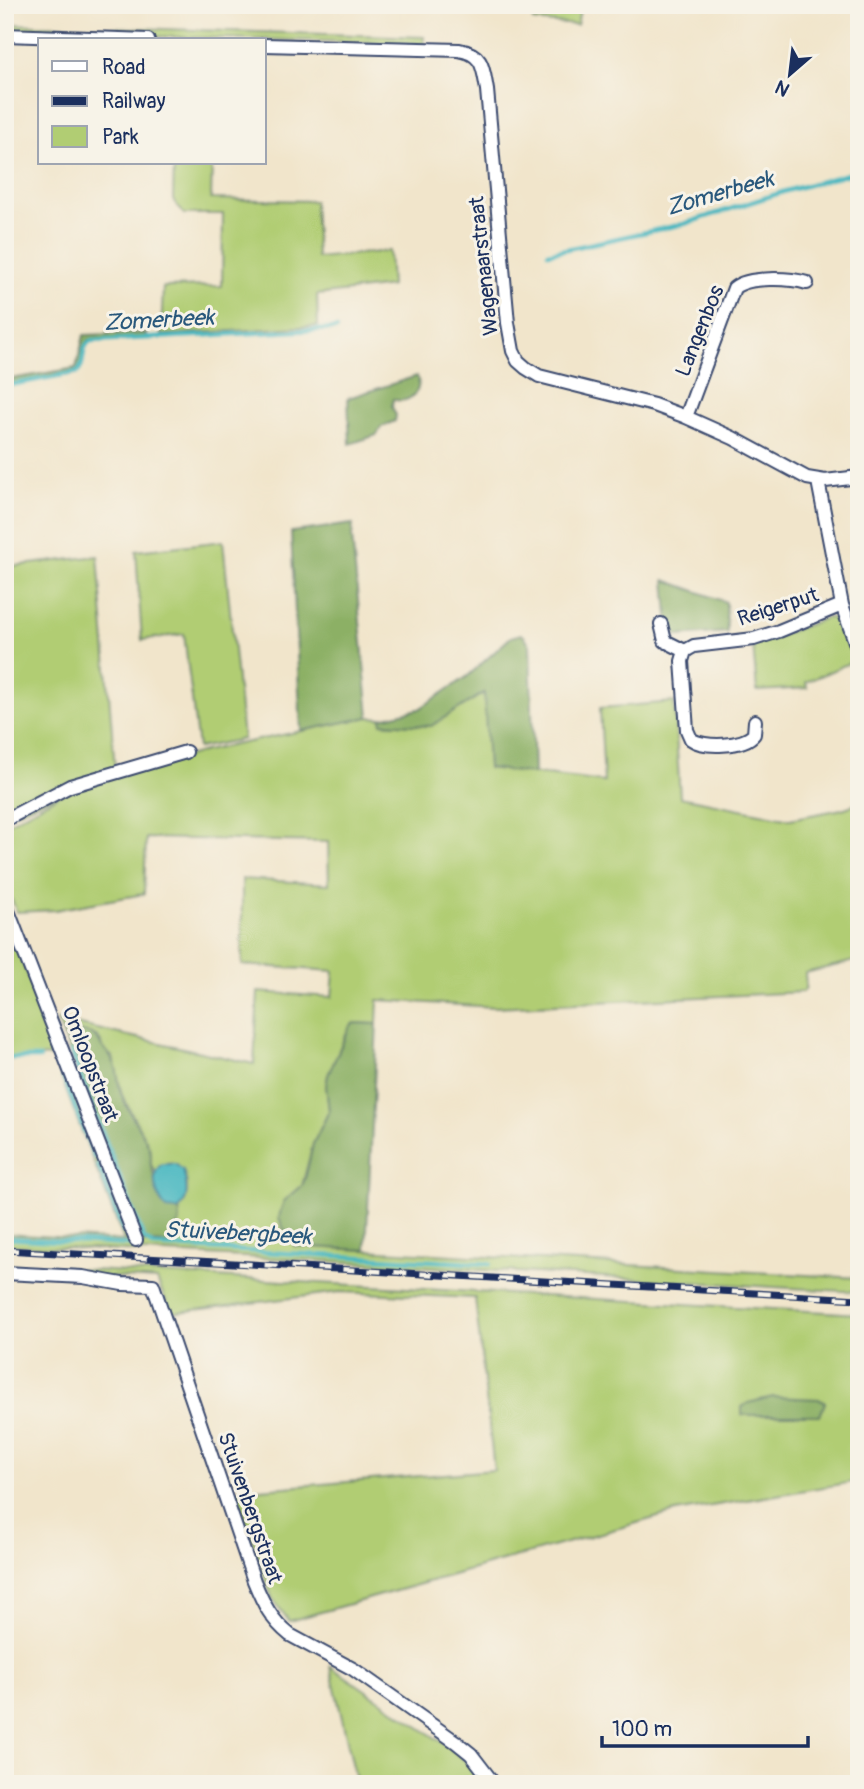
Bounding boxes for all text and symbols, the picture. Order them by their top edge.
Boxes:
legend [38,38,266,164]
north arrow [756,38,826,108]
text: Road [102,54,146,81]
text: N [771,74,794,102]
text: Railway [102,88,166,115]
text: Park [102,124,139,151]
water label: Zomerbeek [663,163,779,222]
street label: Wagenaarstraat [463,195,505,337]
street label: Langenbos [669,281,731,381]
water label: Zomerbeek [103,303,217,337]
street label: Reigerput [734,581,822,633]
street label: Omloopstraat [55,1002,125,1126]
water label: Stuivebergbeek [164,1215,314,1251]
street label: Stuivenbergstraat [211,1429,289,1588]
scale bar [602,1705,808,1749]
text: 100 m [612,1716,672,1743]

